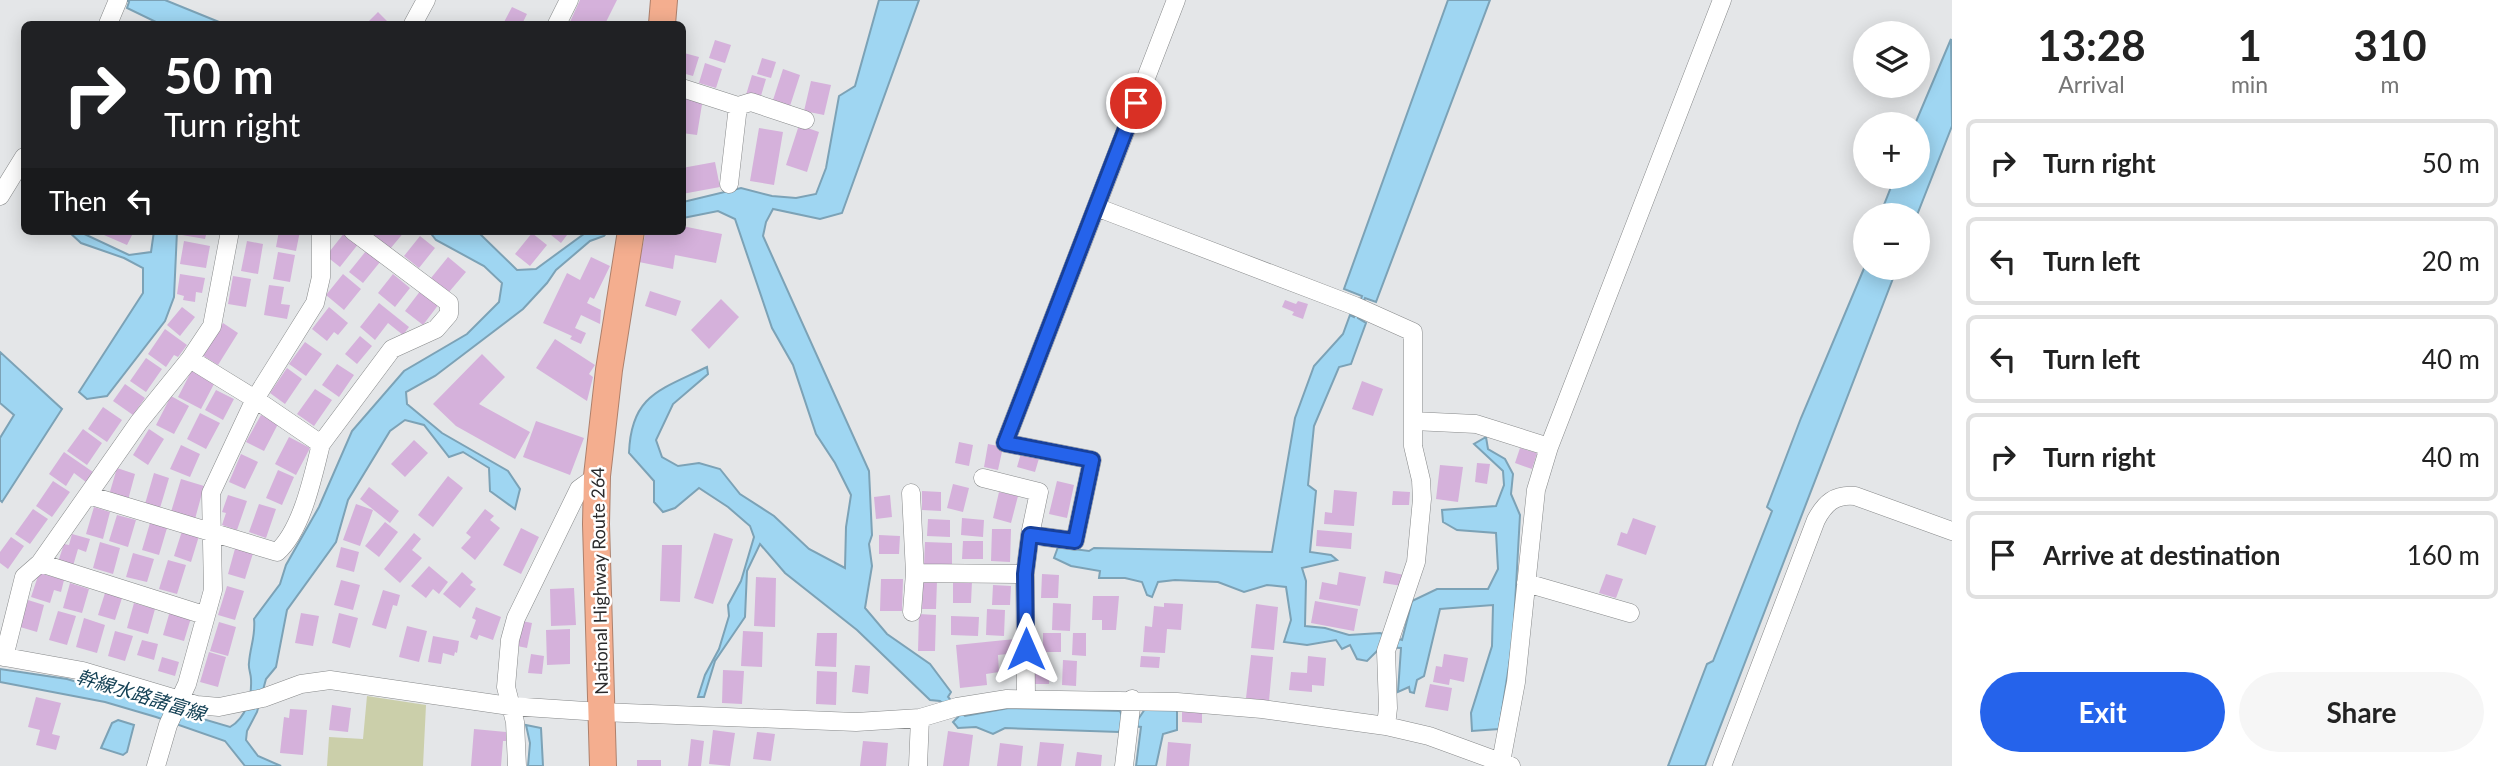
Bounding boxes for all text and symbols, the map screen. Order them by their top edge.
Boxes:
text: 13:28 [2037,20,2146,70]
text: 1 [2237,20,2262,70]
text: 310 [2354,20,2427,70]
map controls [1853,21,1930,280]
button: layers [1853,21,1930,98]
text: 50 m [164,46,274,104]
icon: right [49,49,140,140]
text: Arrival [2058,70,2125,98]
text: min [2231,70,2268,98]
text: m [2381,70,2400,98]
pin [1106,73,1166,133]
icon: arrive [1117,84,1155,122]
text: Turn right [164,105,300,144]
button: + [1853,112,1930,189]
icon: right [1984,144,2022,182]
text: Turn right [2043,147,2156,179]
text: 50 m [2422,147,2480,179]
icon: left [121,182,159,220]
text: Then [49,185,107,217]
button: − [1853,203,1930,280]
icon: left [1984,242,2022,280]
text: Turn left [2043,245,2140,277]
text: 20 m [2422,245,2480,277]
icon: left [1984,340,2022,378]
text: Turn left [2043,343,2140,375]
text: 40 m [2422,343,2480,375]
icon: right [1984,438,2022,476]
text: Turn right [2043,441,2156,473]
text: 40 m [2422,441,2480,473]
street label: National Highway Route 264 [586,467,612,695]
icon: arrive [1984,536,2022,574]
text: Arrive at destination [2043,539,2280,571]
text: 160 m [2407,539,2480,571]
position arrow [989,612,1063,686]
water label: 幹線水路諸富線 [74,664,210,726]
button: Exit [1980,672,2225,752]
button: Share [2239,672,2484,752]

